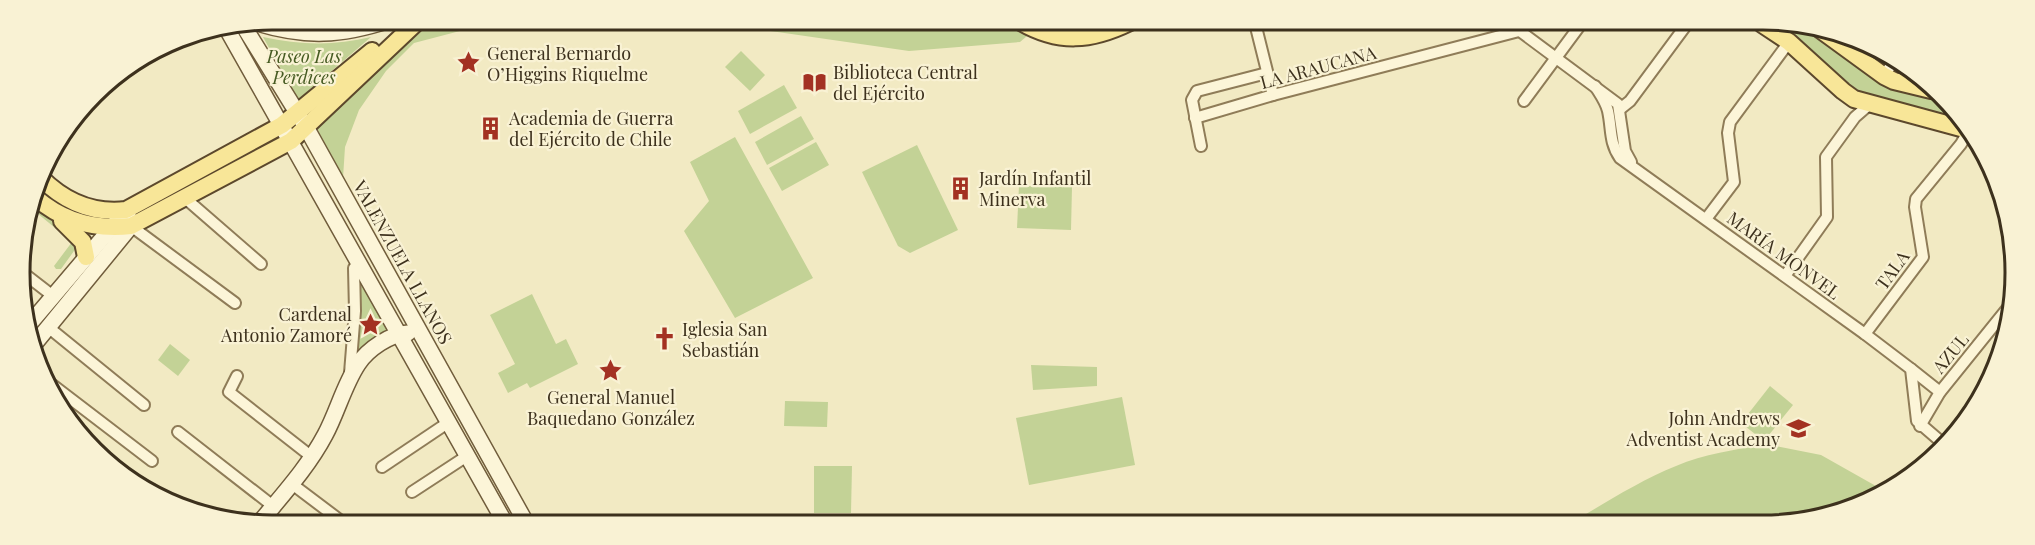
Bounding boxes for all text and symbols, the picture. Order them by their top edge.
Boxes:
street label: LA ARAUCANA [1257,40,1379,94]
place label: General Bernardo O’Higgins Riquelme [487,41,648,86]
park label: Paseo Las Perdices [266,44,341,89]
place icon: General Bernardo O’Higgins Riquelme [456,50,482,76]
place label: Biblioteca Central del Ejército [833,60,978,105]
library icon: Biblioteca Central del Ejército [802,69,828,95]
place label: Academia de Guerra del Ejército de Chile [508,106,673,151]
building icon: Academia de Guerra del Ejército de Chile [478,115,504,141]
place label: Jardín Infantil Minerva [978,166,1091,211]
street label: VALENZUELA LLANOS [348,175,458,348]
building icon: Jardín Infantil Minerva [948,175,974,201]
street label: MARÍA MONVEL [1723,206,1846,304]
street label: TALA [1870,245,1915,295]
place label: Cardenal Antonio Zamoré [220,302,352,347]
place icon: Cardenal Antonio Zamoré [357,311,383,337]
place label: Iglesia San Sebastián [682,317,768,362]
church icon: Iglesia San Sebastián [651,326,677,352]
street label: AZUL [1926,328,1974,379]
place icon: General Manuel Baquedano González [598,358,624,384]
place label: General Manuel Baquedano González [527,385,695,430]
place label: John Andrews Adventist Academy [1626,406,1780,451]
school or university icon: John Andrews Adventist Academy [1785,415,1811,441]

